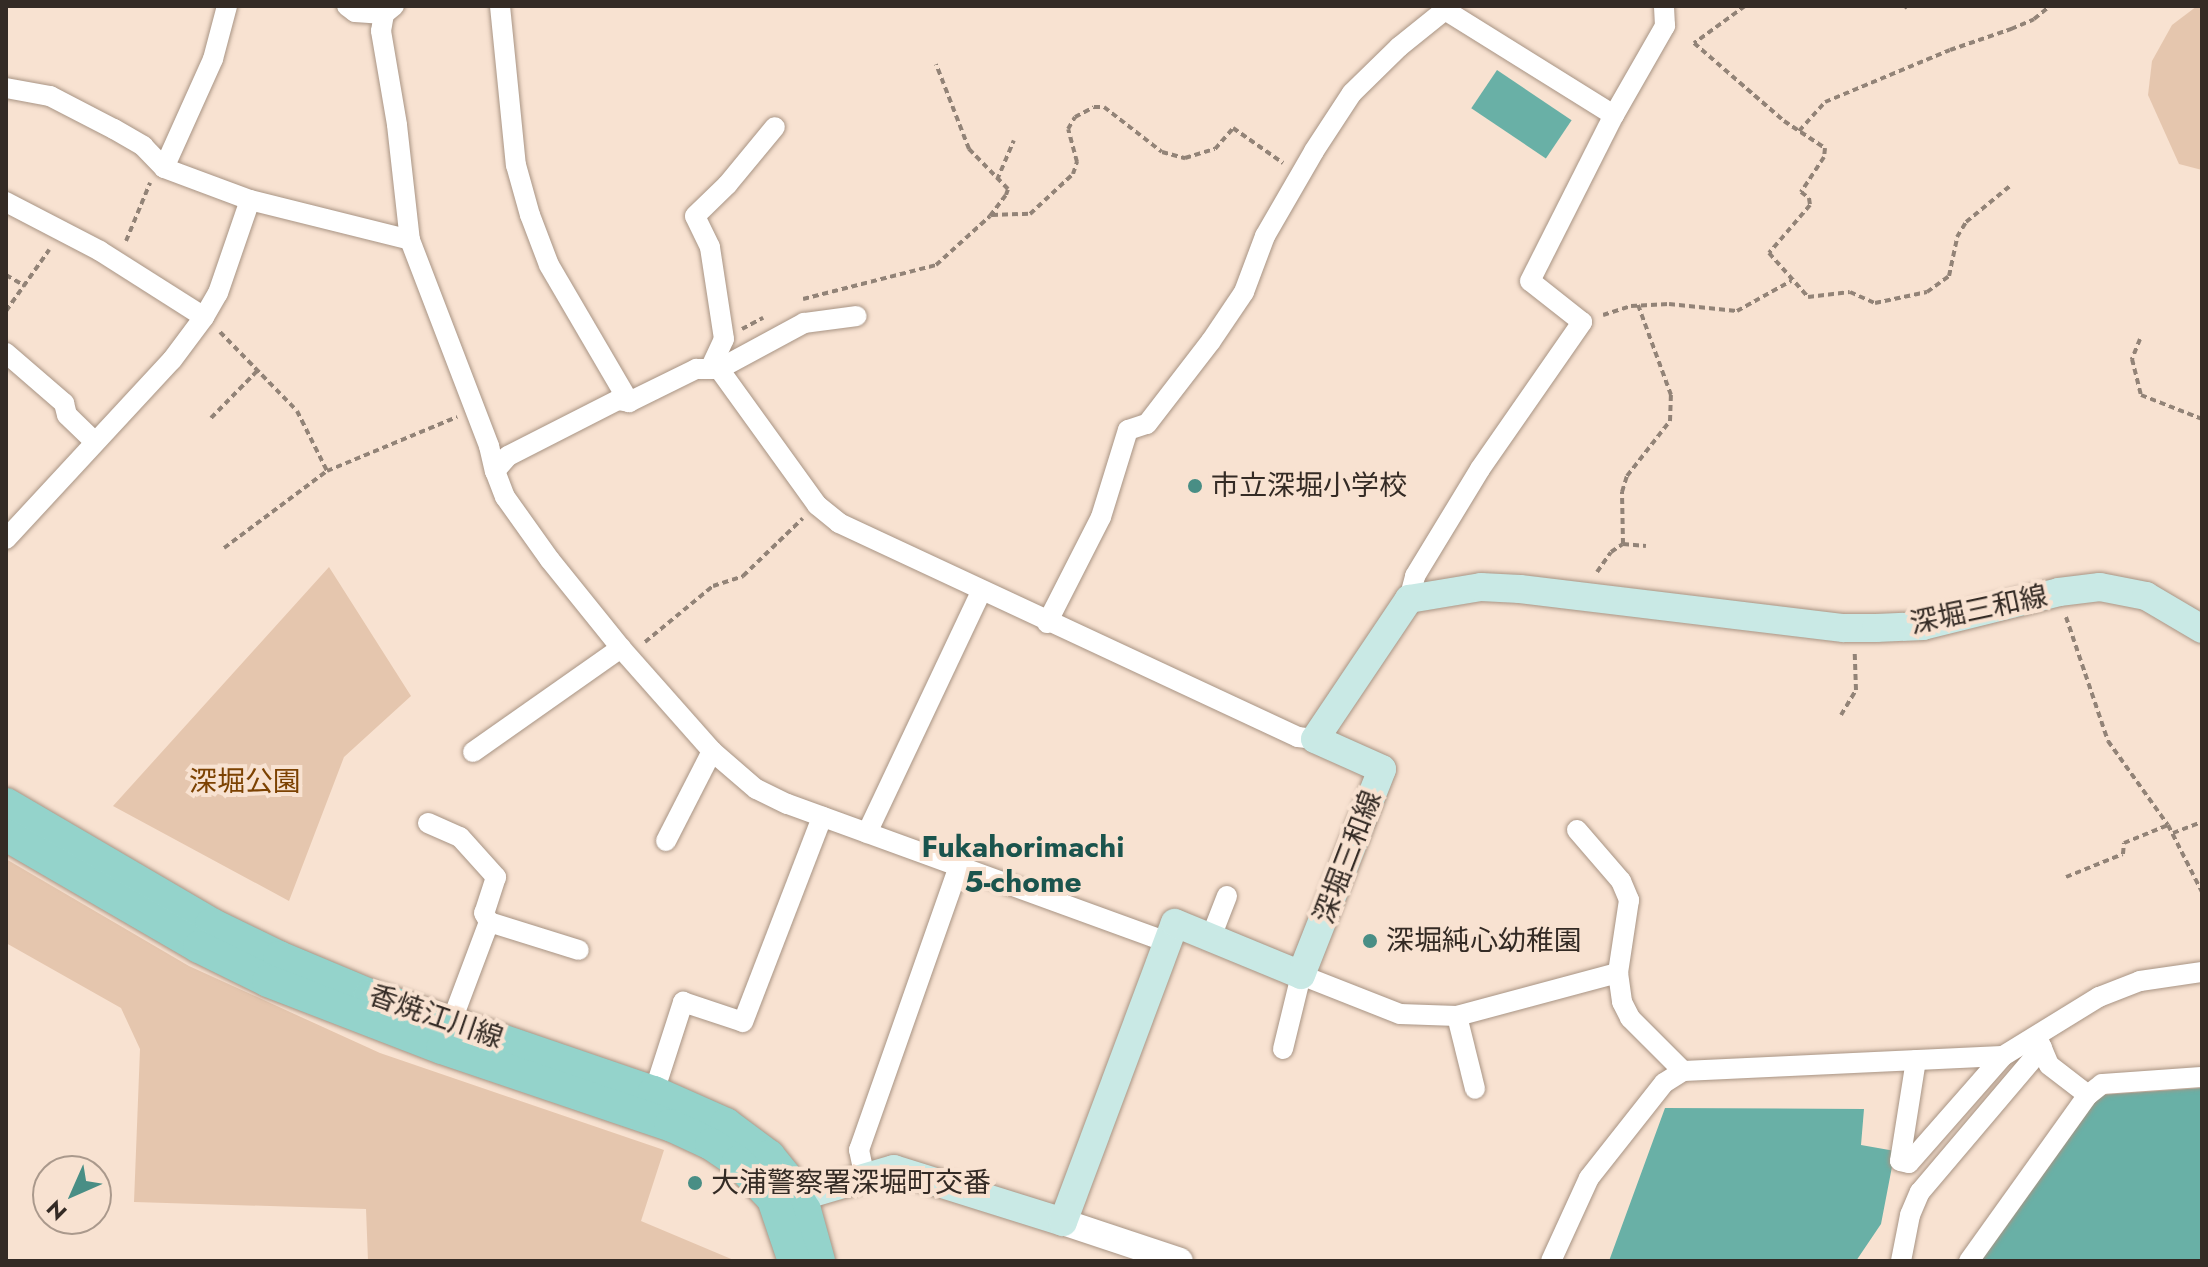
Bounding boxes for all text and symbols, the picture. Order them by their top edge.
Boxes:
place label: 市立深堀小学校 [1211,469,1407,503]
marker: 市立深堀小学校 [1186,477,1204,495]
street label: 深堀三和線 [1907,579,2051,641]
park label: 深堀公園 [189,765,301,799]
street label: 深堀三和線 [1307,786,1389,928]
district label: Fukahorimachi 5-chome [921,829,1125,900]
place label: 深堀純心幼稚園 [1386,924,1582,958]
marker: 深堀純心幼稚園 [1361,932,1379,950]
street label: 香焼江川線 [364,978,508,1056]
north arrow [32,1155,112,1235]
place label: 大浦警察署深堀町交番 [711,1166,991,1200]
marker: 大浦警察署深堀町交番 [686,1174,704,1192]
text: N [39,1193,74,1228]

